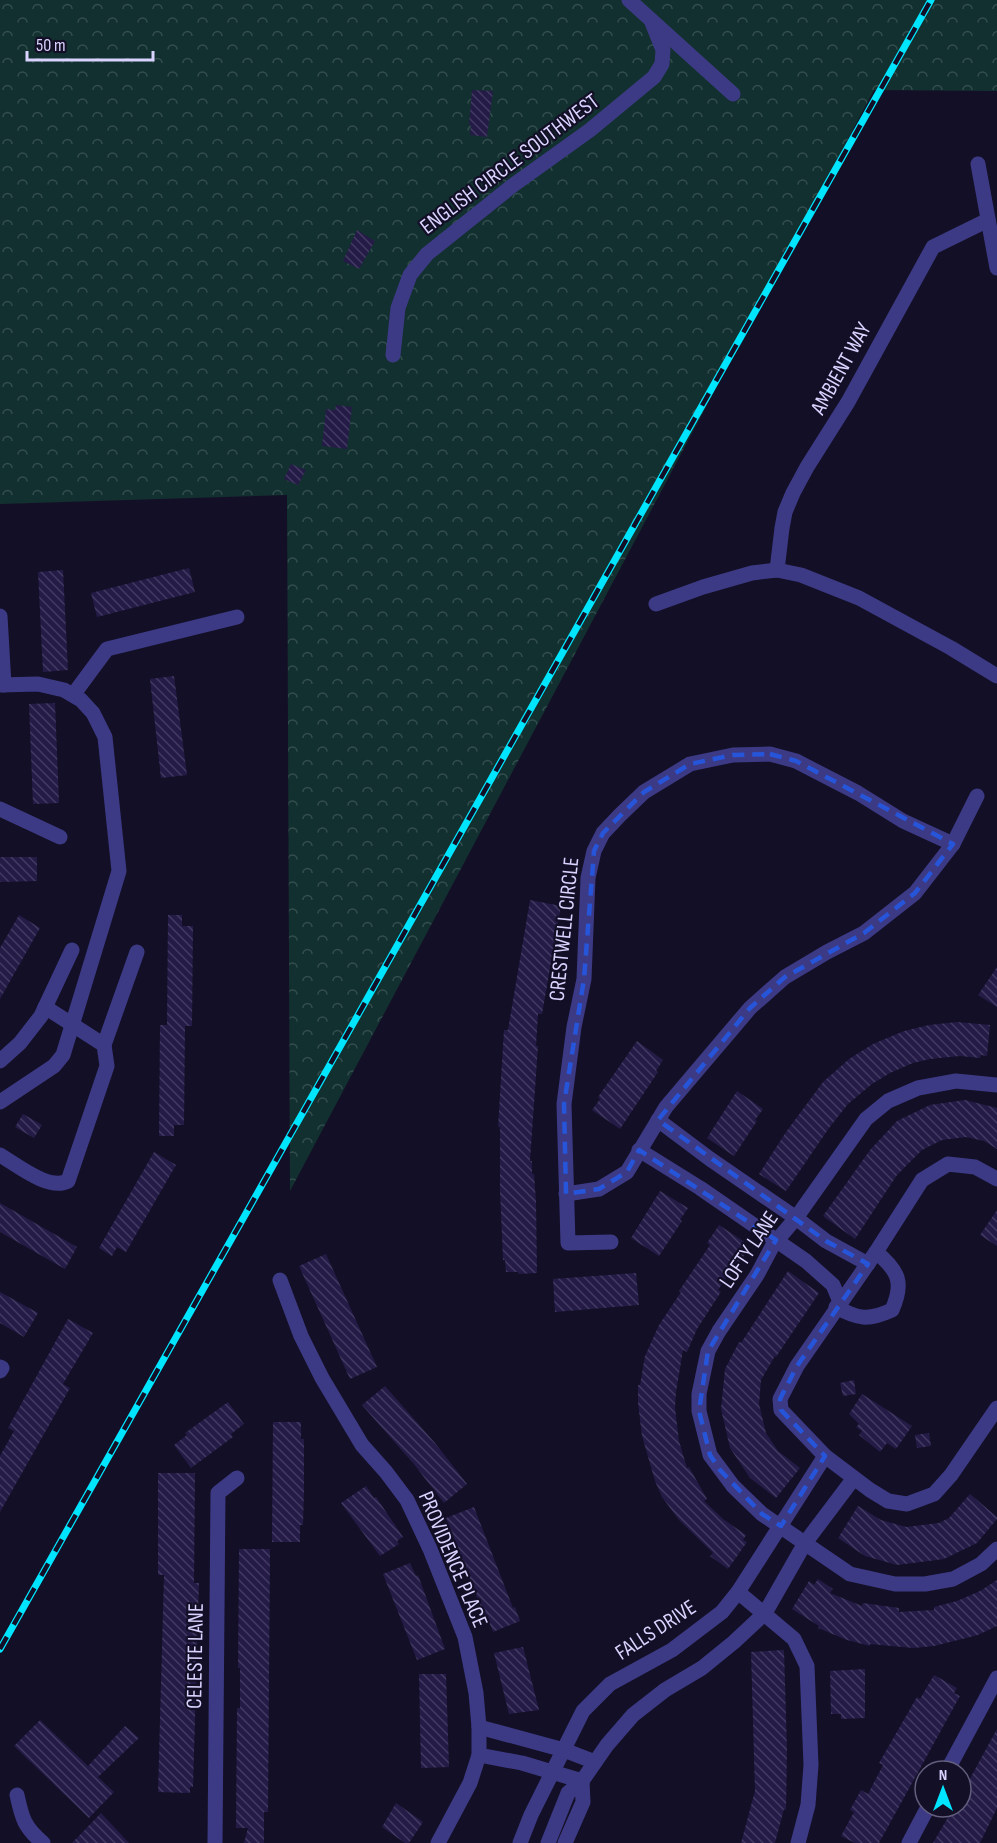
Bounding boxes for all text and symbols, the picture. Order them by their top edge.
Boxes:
scale bar [27,24,153,62]
text: 50 m [36,35,66,56]
street label: ENGLISH CIRCLE SOUTHWEST [415,88,605,240]
street label: AMBIENT WAY [805,318,878,420]
street label: CRESTWELL CIRCLE [544,856,585,1002]
street label: LOFTY LANE [714,1206,785,1293]
street label: PROVIDENCE PLACE [412,1487,493,1632]
street label: FALLS DRIVE [610,1594,701,1666]
street label: CELESTE LANE [181,1603,210,1709]
north arrow [913,1759,973,1819]
text: N [939,1766,947,1785]

